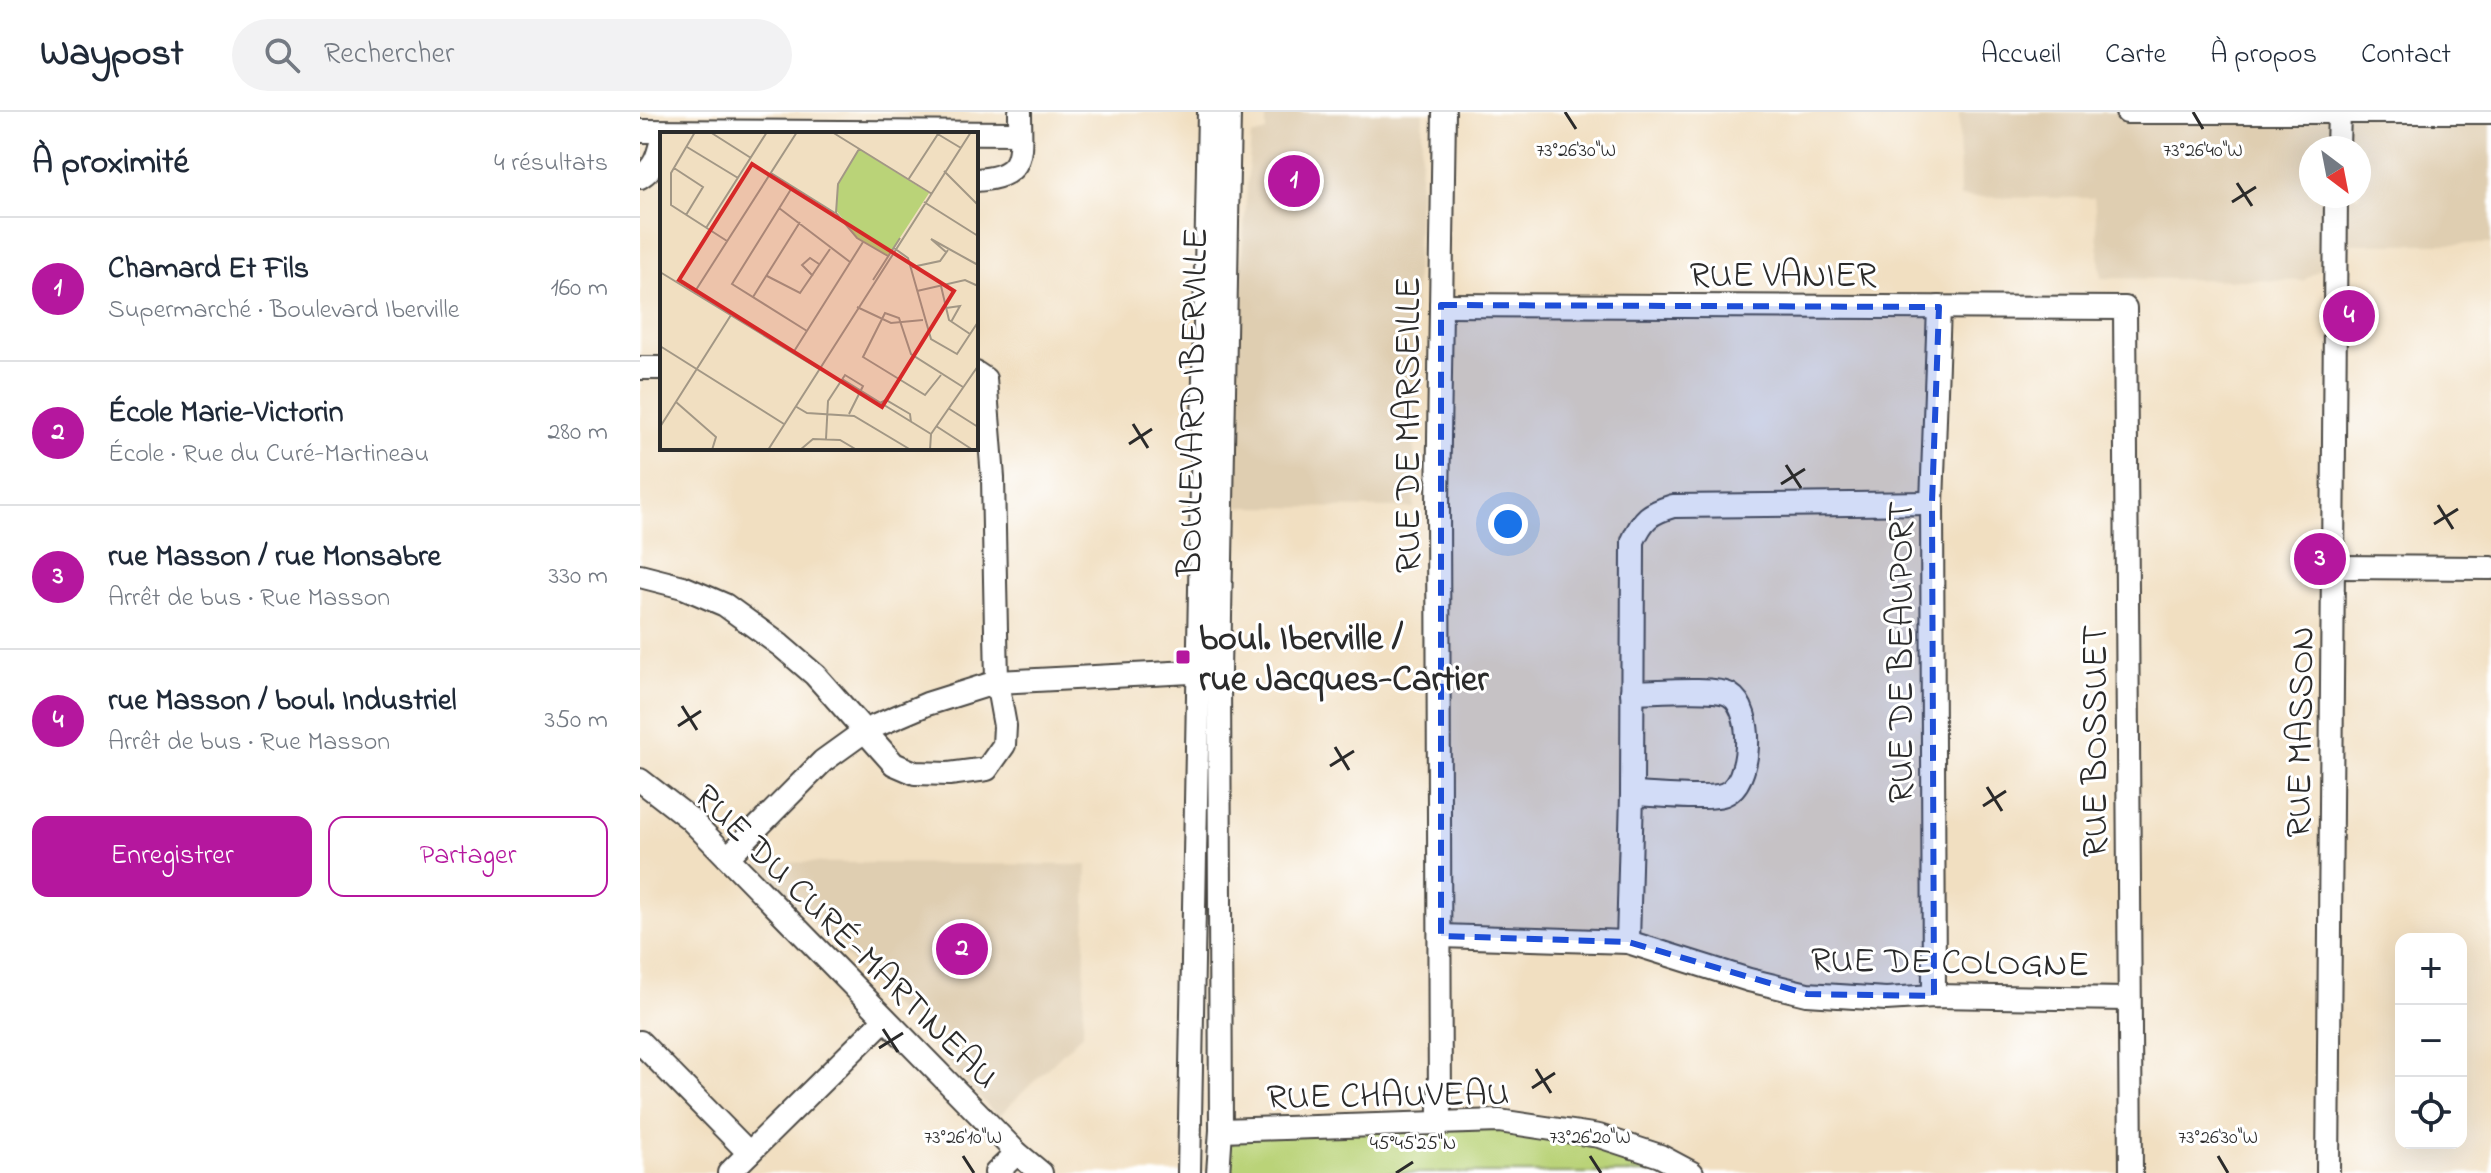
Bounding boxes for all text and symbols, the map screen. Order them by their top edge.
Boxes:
search box [232,19,792,91]
text: Waypost [40,27,184,83]
icon: search [260,33,304,77]
text: Rechercher [324,33,454,77]
text: Accueil [1981,35,2061,76]
text: Carte [2105,35,2166,76]
text: À propos [2210,35,2317,76]
text: Contact [2361,35,2451,76]
inset map [660,132,978,450]
north arrow [2299,136,2371,208]
text: 73°26'30"W [1536,137,1616,166]
text: 73°26'40"W [2163,137,2243,166]
text: À proximité [32,139,189,189]
text: 4 résultats [494,145,608,183]
pin: 1 [1268,151,1320,211]
street label: BOULEVARD IBERVILLE [1165,227,1224,578]
text: Chamard Et Fils [108,248,309,292]
street label: RUE VANIER [1689,251,1877,304]
text: 1 [54,270,62,308]
text: 160 m [550,270,608,308]
street label: RUE DE MARSEILLE [1384,277,1437,573]
pin: 4 [2323,286,2375,346]
text: Supermarché · Boulevard Iberville [108,292,459,330]
text: École Marie-Victorin [108,392,343,436]
text: 2 [52,414,64,452]
text: 280 m [547,414,608,452]
text: École · Rue du Curé-Martineau [108,436,429,474]
street label: RUE DE BEAUPORT [1877,501,1930,803]
your location [1488,504,1528,544]
pin: 3 [2294,529,2346,589]
text: rue Masson / rue Monsabre [108,536,441,580]
text: 3 [53,558,63,596]
text: 330 m [549,558,608,596]
text: Arrêt de bus · Rue Masson [108,580,390,618]
place label: boul. Iberville / rue Jacques-Cartier [1199,614,1489,708]
street label: RUE BOSSUET [2071,625,2124,857]
street label: RUE MASSON [2274,626,2331,838]
marker: boul. Iberville / rue Jacques-Cartier [1174,648,1192,666]
text: rue Masson / boul. Industriel [108,680,456,724]
text: 4 [53,702,63,740]
text: 350 m [544,702,608,740]
text: Arrêt de bus · Rue Masson [108,724,390,762]
street label: RUE DU CURÉ-MARTINEAU [680,773,1010,1103]
button: Enregistrer [32,816,312,897]
button: Partager [328,816,608,897]
pin: 2 [936,919,988,979]
map controls [2395,933,2467,1149]
button: + [2395,933,2467,1005]
street label: RUE DE COLOGNE [1810,936,2090,993]
button: − [2395,1005,2467,1077]
street label: RUE CHAUVEAU [1266,1069,1510,1126]
button: locate [2395,1077,2467,1149]
text: 73°26'10"W [924,1124,1002,1153]
text: 73°26'20"W [1549,1124,1631,1153]
text: 73°26'30"W [2178,1124,2258,1153]
text: 45°45'25"N [1370,1130,1456,1159]

